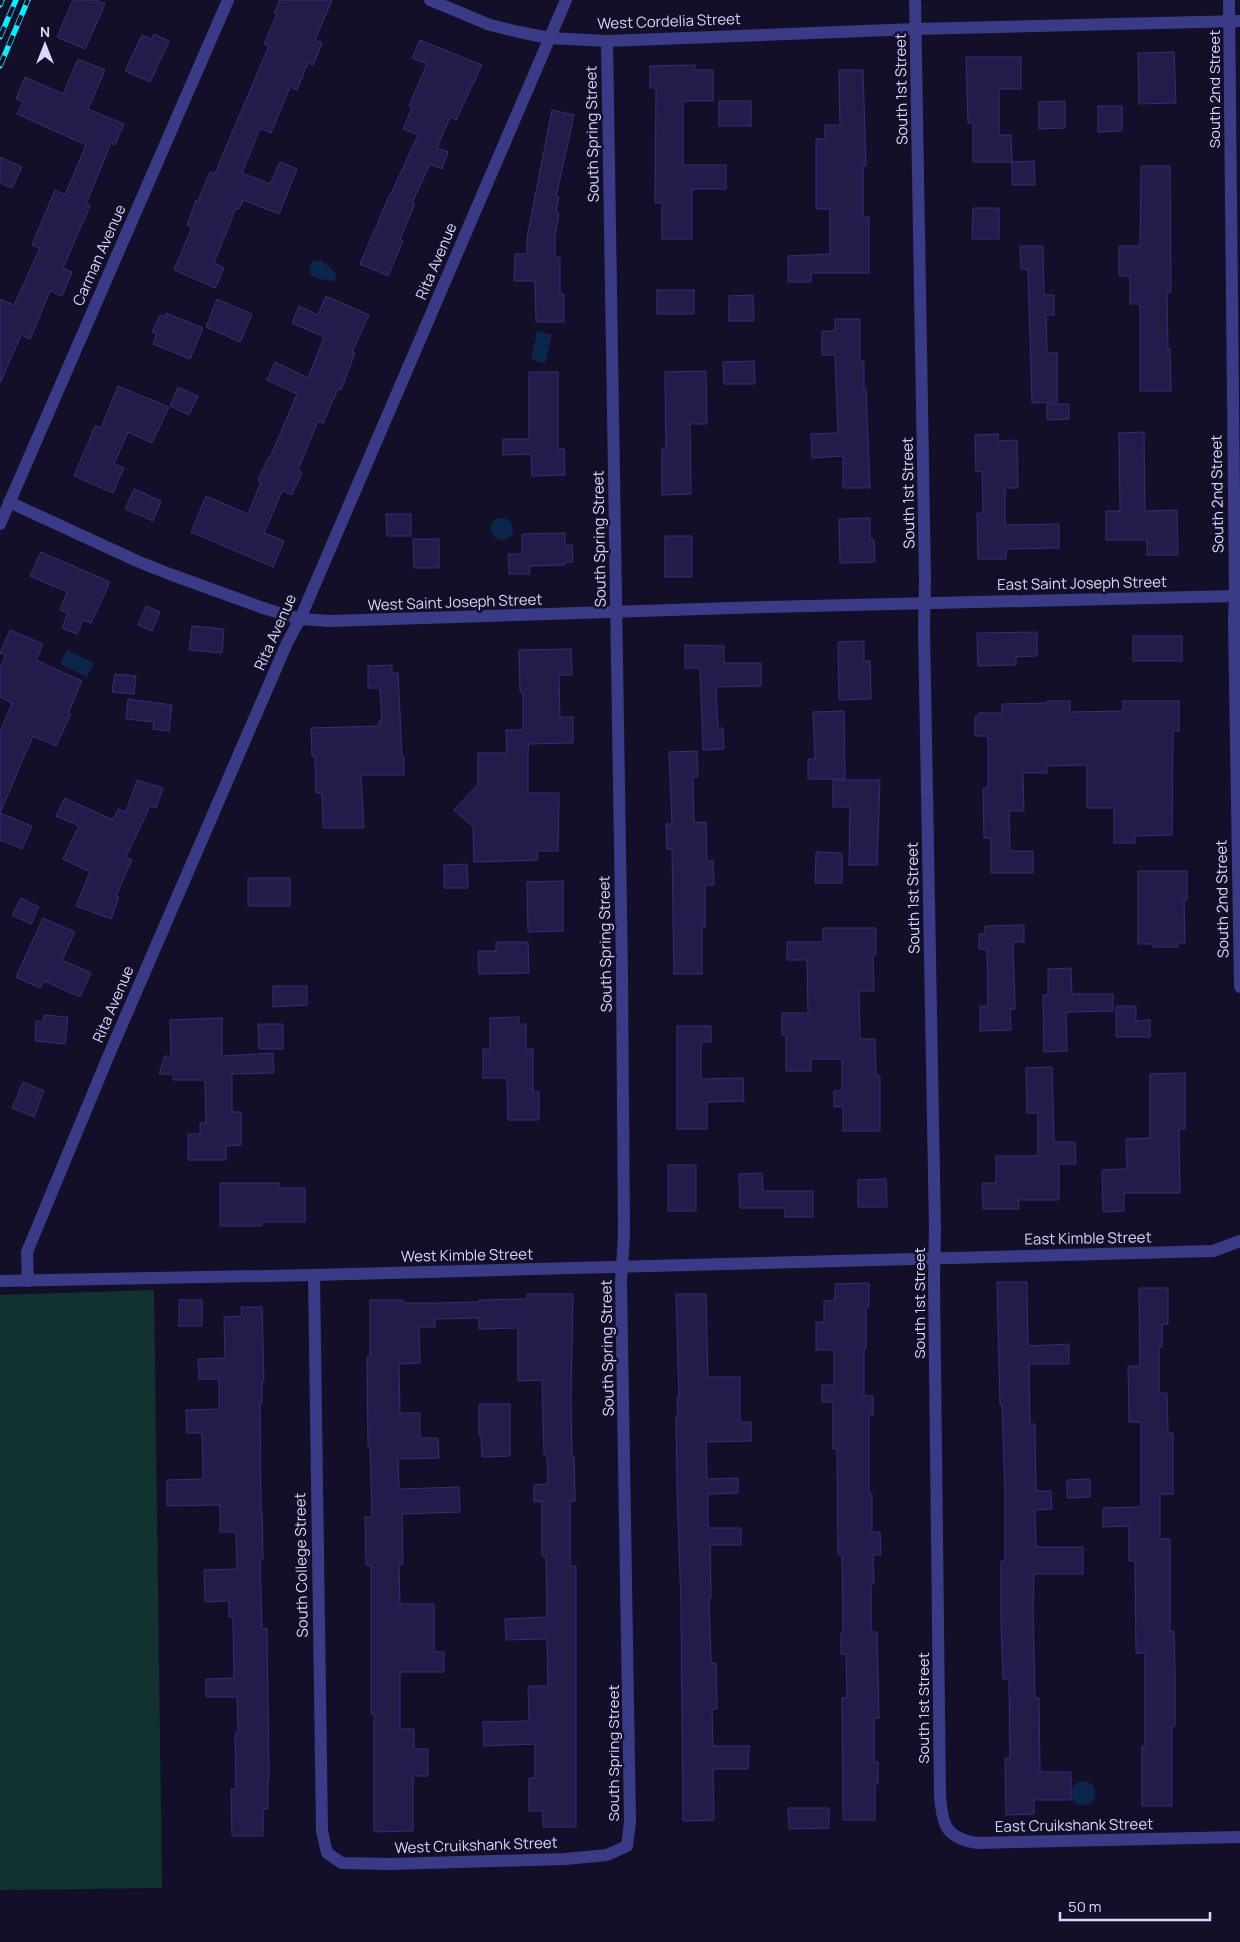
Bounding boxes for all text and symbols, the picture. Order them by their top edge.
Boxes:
street label: West Cordelia Street [597,8,741,34]
north arrow [20,20,70,70]
text: N [40,22,50,41]
street label: South 2nd Street [1204,30,1225,148]
street label: South 1st Street [890,33,912,145]
street label: South Spring Street [580,65,604,203]
street label: Carman Avenue [67,201,131,309]
street label: Rita Avenue [410,219,462,303]
street label: South 2nd Street [1205,435,1229,553]
street label: South 1st Street [897,437,919,549]
street label: South Spring Street [587,470,611,608]
street label: East Saint Joseph Street [997,571,1167,595]
street label: West Saint Joseph Street [367,588,543,616]
street label: Rita Avenue [249,590,301,674]
street label: South 2nd Street [1210,840,1234,958]
street label: South 1st Street [902,842,924,954]
street label: South Spring Street [593,875,617,1013]
street label: Rita Avenue [87,962,139,1046]
street label: East Kimble Street [1024,1226,1152,1250]
street label: West Kimble Street [401,1243,533,1267]
street label: South 1st Street [909,1247,930,1359]
street label: South Spring Street [595,1279,619,1417]
street label: South College Street [289,1492,313,1638]
street label: South 1st Street [913,1652,934,1764]
street label: South Spring Street [603,1685,624,1821]
street label: East Cruikshank Street [995,1813,1153,1837]
street label: West Cruikshank Street [394,1832,558,1858]
scale bar [1060,1890,1210,1922]
text: 50 m [1068,1896,1102,1917]

